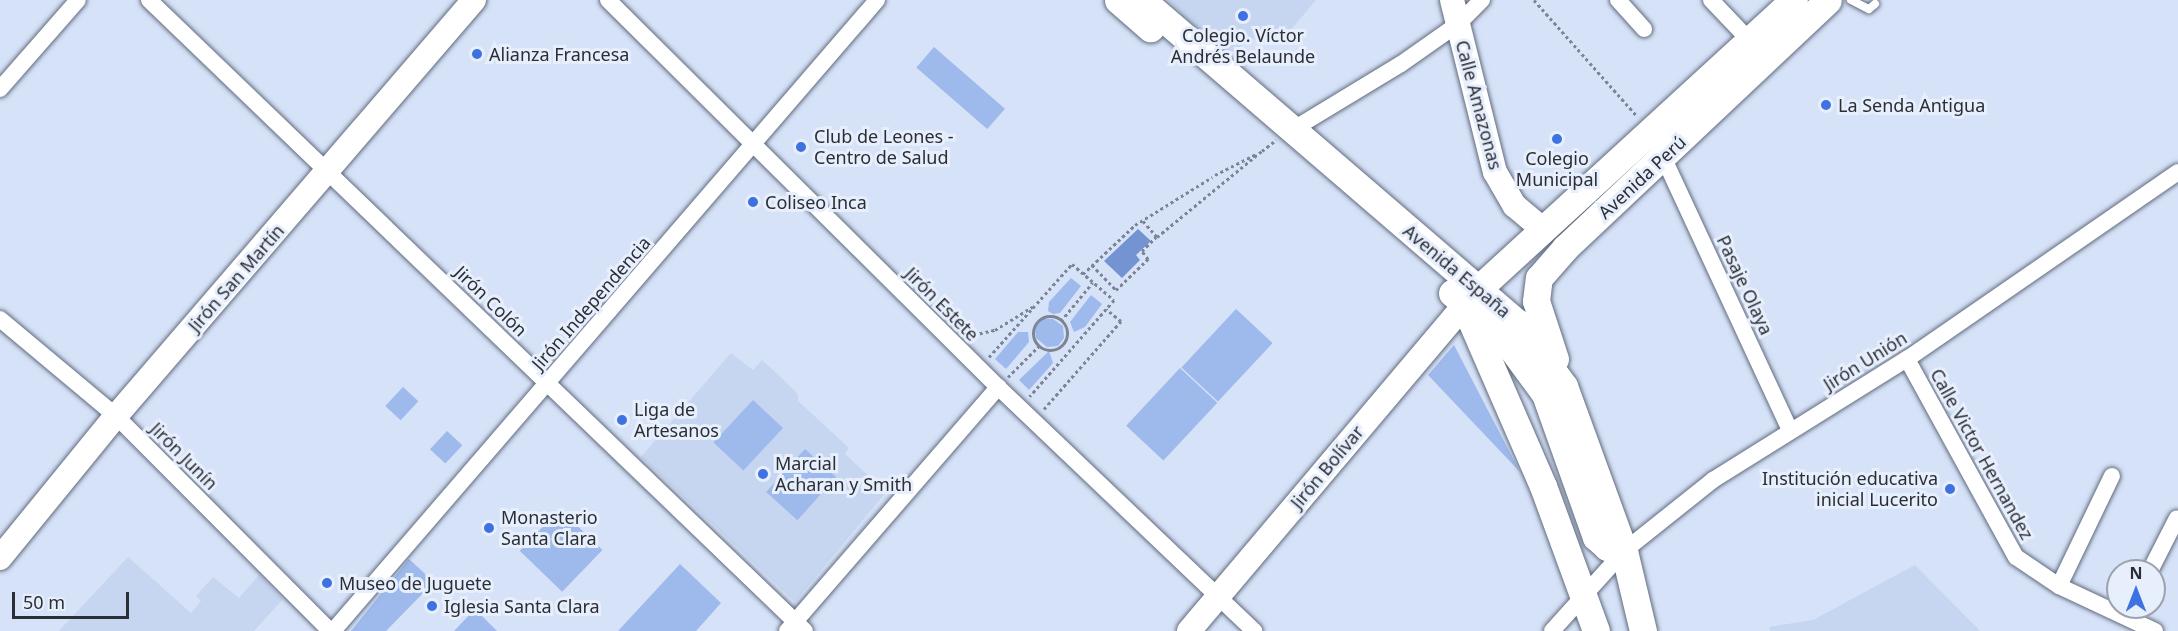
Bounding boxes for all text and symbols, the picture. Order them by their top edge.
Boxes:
marker: Colegio. Víctor Andrés Belaunde [1236,9,1250,23]
place label: Colegio. Víctor Andrés Belaunde [1171,25,1315,68]
street label: Calle Amazonas [1451,38,1507,172]
place label: Alianza Francesa [489,43,629,65]
marker: Alianza Francesa [470,47,484,61]
place label: La Senda Antigua [1838,94,1985,116]
marker: La Senda Antigua [1819,98,1833,112]
place label: Club de Leones - Centro de Salud [814,126,954,168]
street label: Avenida Perú [1594,131,1690,223]
marker: Colegio Municipal [1550,132,1564,146]
marker: Club de Leones - Centro de Salud [792,138,810,156]
place label: Colegio Municipal [1516,148,1598,190]
place label: Coliseo Inca [765,191,867,213]
marker: Coliseo Inca [746,195,760,209]
street label: Jirón San Martín [183,220,289,336]
street label: Avenida España [1399,220,1515,322]
street label: Jirón Independencia [527,232,655,374]
street label: Pasaje Olaya [1713,232,1777,338]
street label: Jirón Colón [450,261,532,341]
street label: Jirón Estete [901,263,983,345]
street label: Jirón Unión [1819,327,1911,395]
street label: Calle Victor Hernandez [1926,365,2038,543]
place label: Liga de Artesanos [634,399,719,442]
marker: Liga de Artesanos [615,413,629,427]
street label: Jirón Junín [146,418,222,494]
street label: Jirón Bolívar [1286,421,1368,513]
place label: Marcial Acharan y Smith [775,453,912,496]
marker: Marcial Acharan y Smith [756,467,770,481]
place label: Institución educativa inicial Lucerito [1762,468,1938,510]
marker: Institución educativa inicial Lucerito [1943,482,1957,496]
place label: Monasterio Santa Clara [501,507,598,550]
marker: Monasterio Santa Clara [482,521,496,535]
north arrow [2106,559,2166,619]
text: N [2129,562,2143,584]
place label: Museo de Juguete [339,572,492,594]
marker: Museo de Juguete [320,576,334,590]
scale bar [15,580,132,618]
text: 50 m [23,590,65,614]
place label: Iglesia Santa Clara [444,595,600,617]
marker: Iglesia Santa Clara [425,599,439,613]

